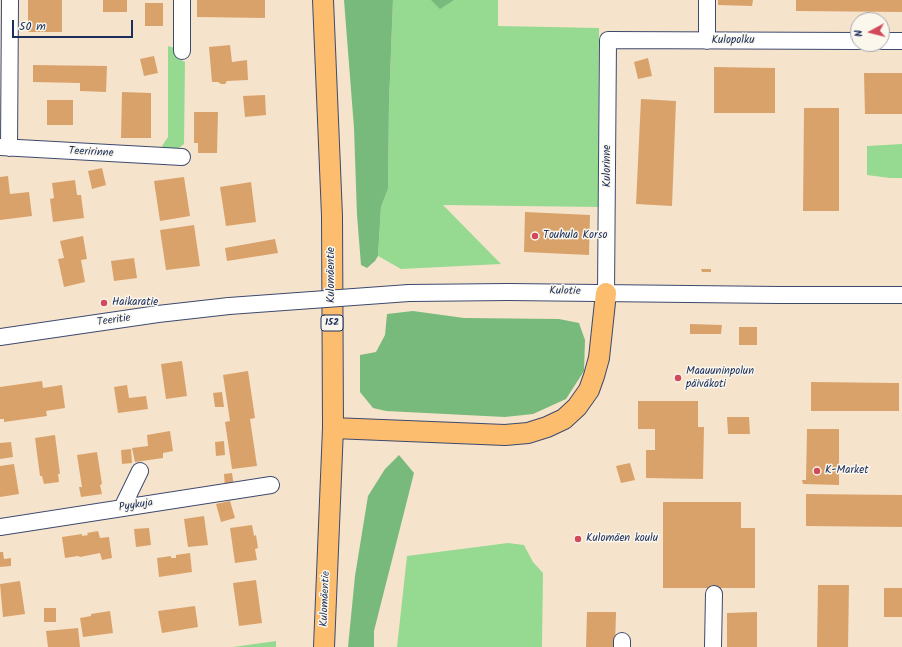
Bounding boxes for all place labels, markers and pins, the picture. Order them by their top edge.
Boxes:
place label: Touhula Korso [543,229,607,243]
marker: Touhula Korso [530,231,540,241]
place label: Haikaratie [112,296,158,310]
marker: Haikaratie [99,298,109,308]
place label: Maauuninpolun päiväkoti [686,365,754,391]
marker: Maauuninpolun päiväkoti [673,373,683,383]
place label: K-Market [825,464,868,478]
marker: K-Market [812,466,822,476]
place label: Kulomäen koulu [586,532,658,546]
marker: Kulomäen koulu [573,534,583,544]

